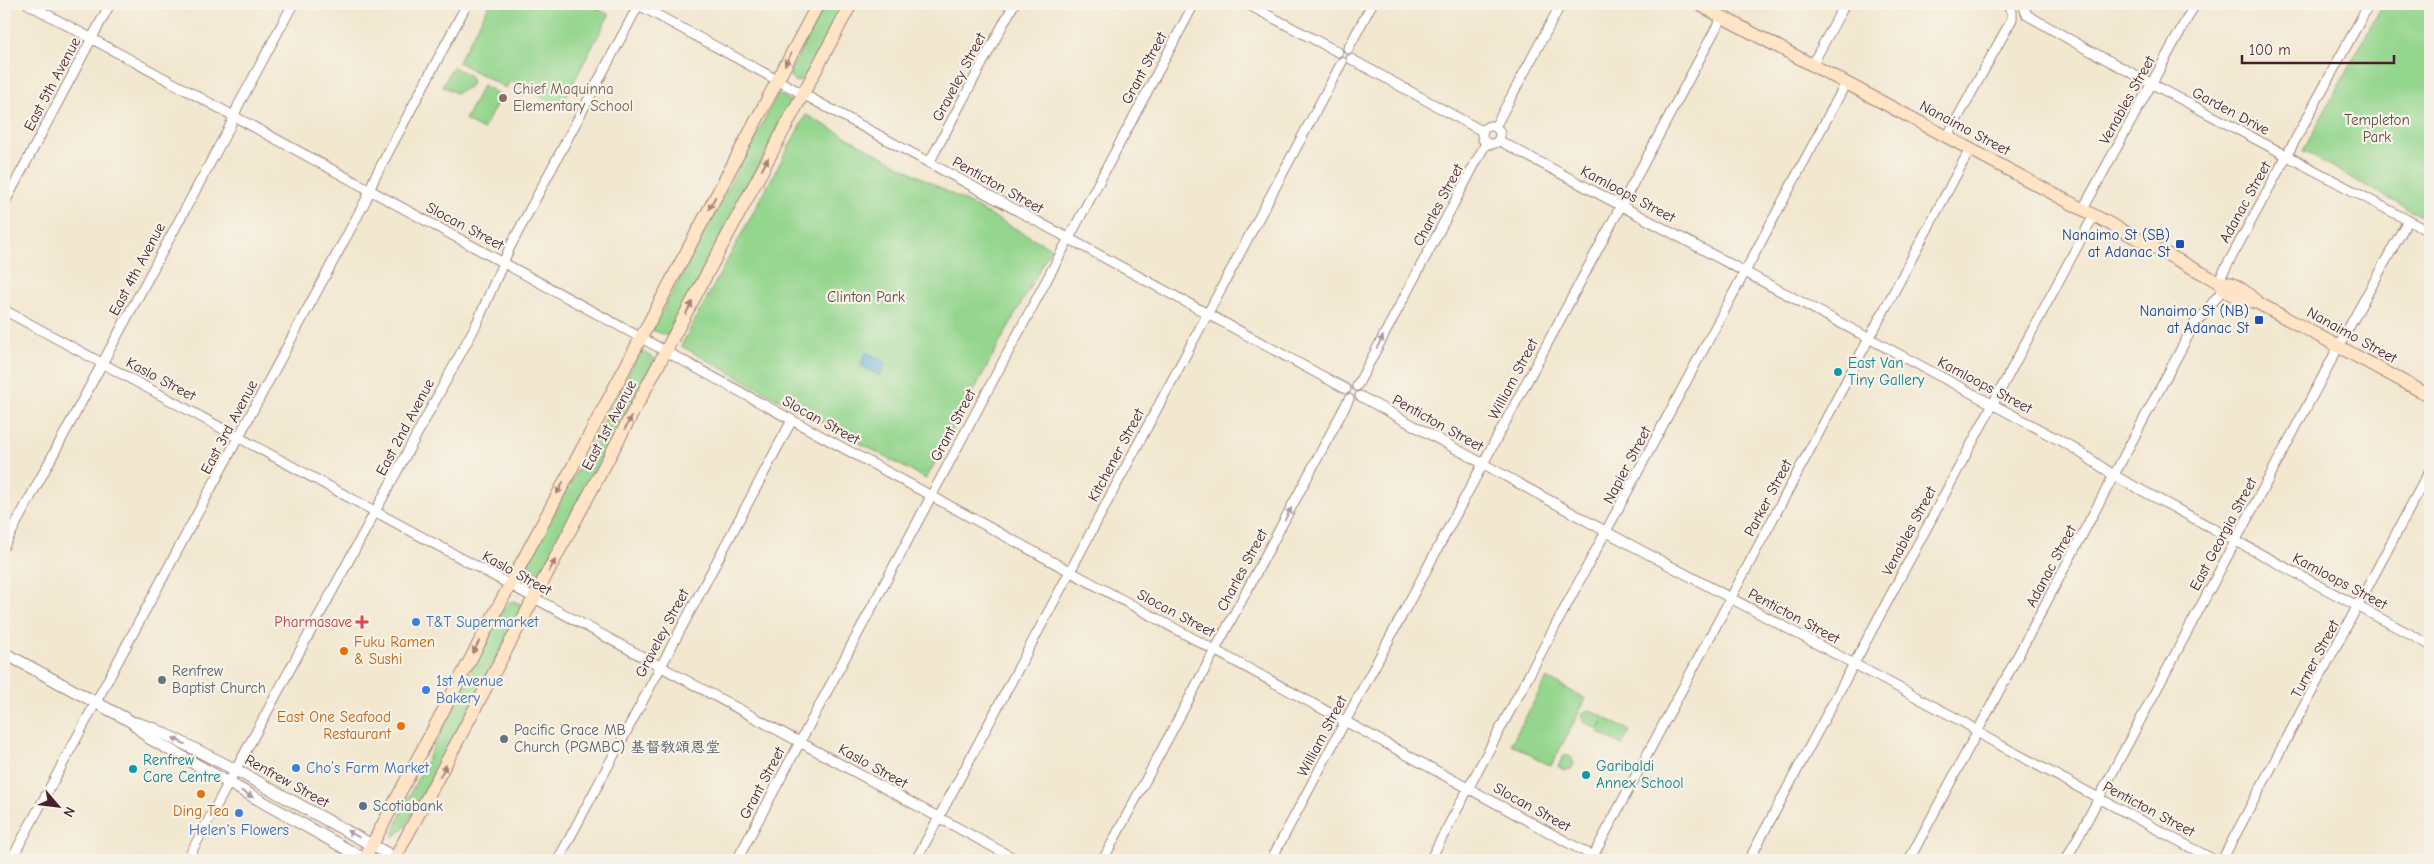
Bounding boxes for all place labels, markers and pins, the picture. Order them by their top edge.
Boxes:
place label: Chief Maquinna Elementary School [513,80,633,115]
marker: Chief Maquinna Elementary School [497,92,509,104]
place label: Nanaimo St (SB) at Adanac St [2062,226,2171,261]
marker: Nanaimo St (SB) at Adanac St [2174,238,2186,250]
place label: Nanaimo St (NB) at Adanac St [2139,302,2250,337]
marker: Nanaimo St (NB) at Adanac St [2253,314,2265,326]
place label: East Van Tiny Gallery [1848,354,1925,389]
marker: East Van Tiny Gallery [1832,366,1844,378]
place label: Pharmasave [274,613,352,631]
place label: T&T Supermarket [426,613,539,631]
marker: Pharmasave [356,616,368,628]
marker: T&T Supermarket [410,616,422,628]
place label: Fuku Ramen & Sushi [354,633,435,668]
marker: Fuku Ramen & Sushi [338,645,350,657]
place label: Renfrew Baptist Church [172,662,266,697]
place label: 1st Avenue Bakery [436,672,504,707]
marker: Renfrew Baptist Church [156,674,168,686]
marker: 1st Avenue Bakery [420,684,432,696]
place label: East One Seafood Restaurant [277,708,392,743]
marker: East One Seafood Restaurant [395,720,407,732]
place label: Pacific Grace MB Church (PGMBC) 基督教頌恩堂 [514,721,720,756]
marker: Pacific Grace MB Church (PGMBC) 基督教頌恩堂 [498,733,510,745]
place label: Renfrew Care Centre [143,751,221,786]
place label: Garibaldi Annex School [1596,757,1684,792]
place label: Cho’s Farm Market [306,759,430,777]
marker: Cho’s Farm Market [290,762,302,774]
marker: Renfrew Care Centre [127,763,139,775]
marker: Garibaldi Annex School [1580,769,1592,781]
marker: Ding Tea [195,788,207,800]
place label: Scotiabank [373,797,444,815]
marker: Scotiabank [357,800,369,812]
place label: Ding Tea [173,802,229,820]
marker: Helen's Flowers [233,807,245,819]
place label: Helen's Flowers [189,821,289,839]

